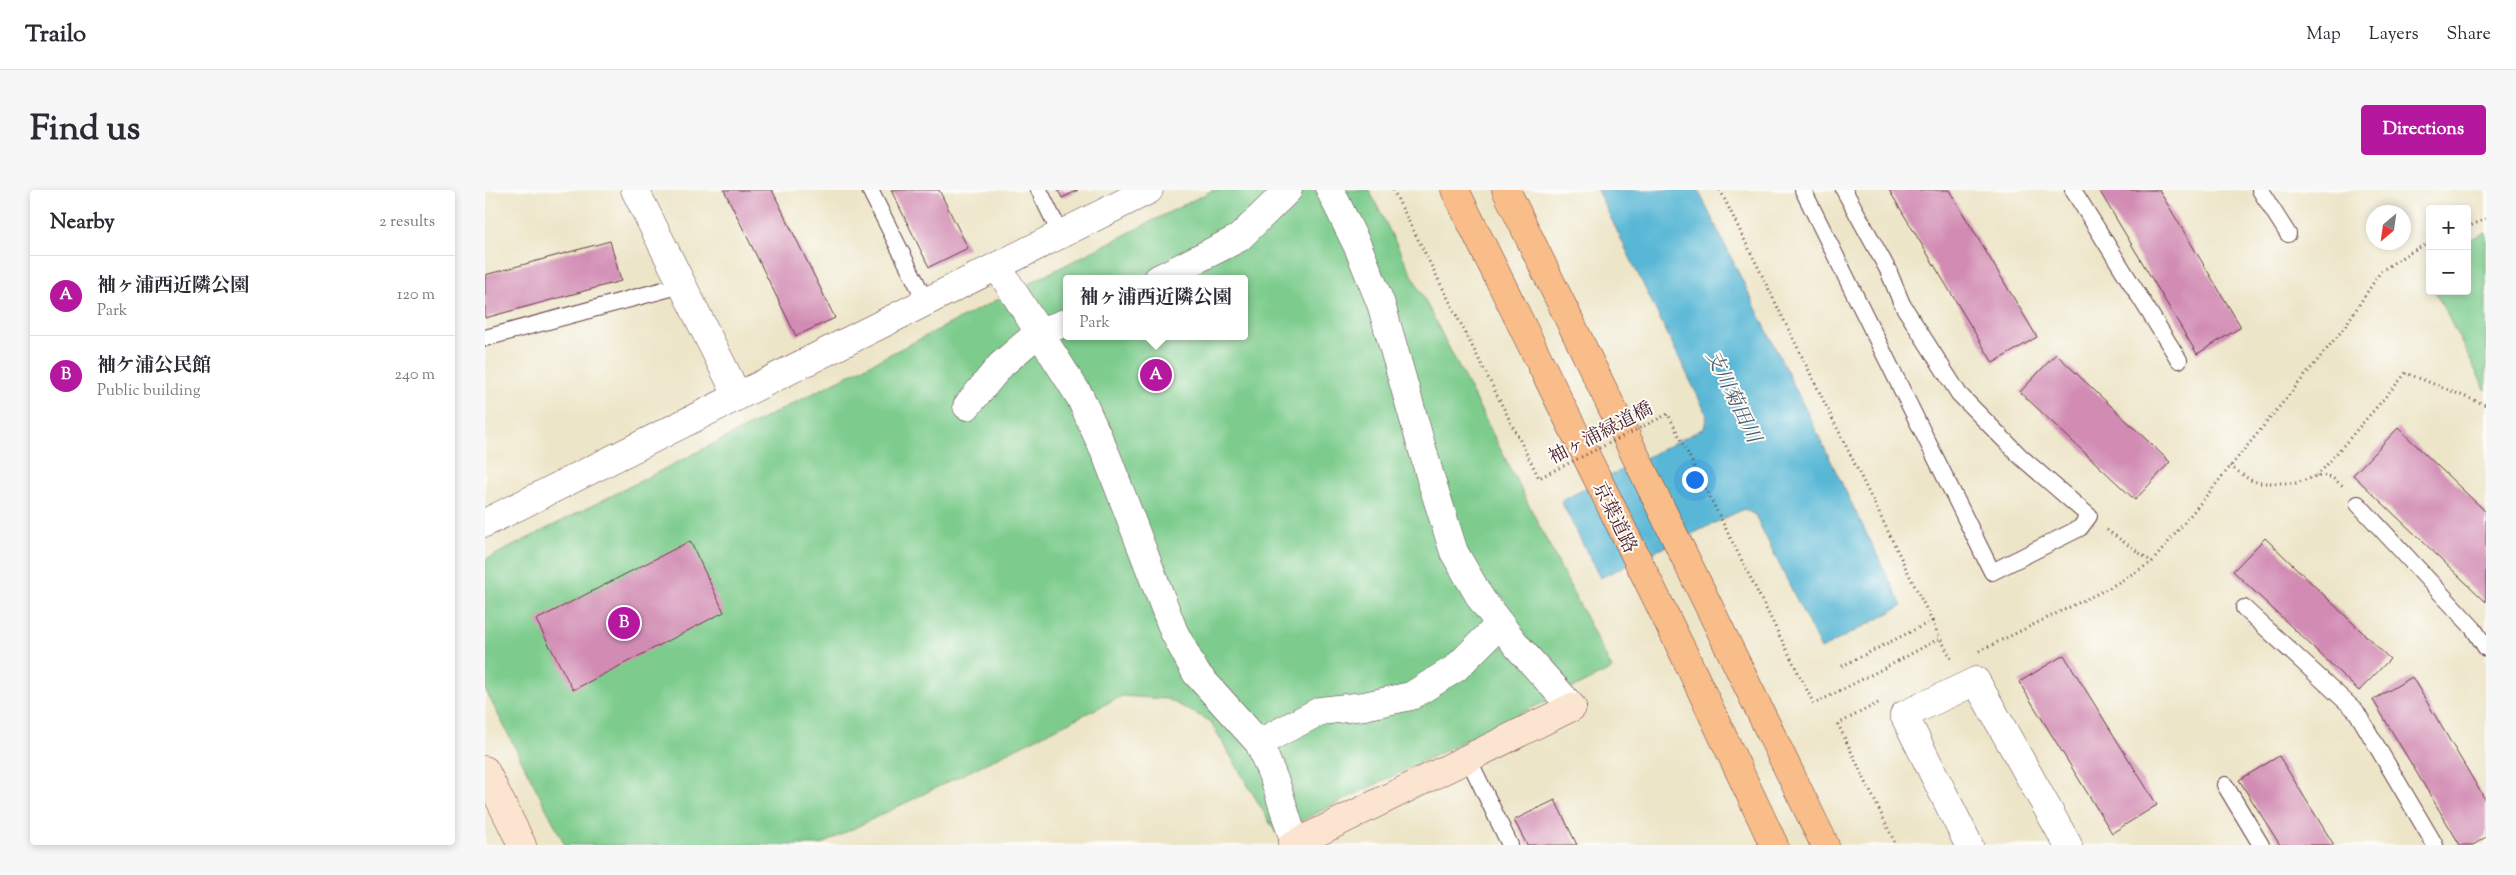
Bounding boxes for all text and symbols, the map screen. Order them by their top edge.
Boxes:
text: Trailo [25,18,86,52]
text: Map [2306,22,2341,48]
text: Layers [2369,22,2419,48]
text: Share [2447,22,2491,48]
text: Find us [30,105,140,156]
button: Directions [2361,105,2486,155]
north arrow [2366,205,2411,250]
map controls [2426,205,2471,295]
button: + [2426,205,2471,250]
text: Nearby [50,208,115,238]
text: 2 results [379,211,435,234]
button: − [2426,250,2471,295]
text: 袖ヶ浦西近隣公園 [97,273,249,300]
popup [1063,275,1248,340]
text: A [60,284,73,307]
text: 120 m [397,284,435,307]
text: 袖ヶ浦西近隣公園 [1079,285,1232,312]
text: Park [97,300,128,323]
text: Park [1079,312,1110,335]
water label: 支川菊田川 [1697,346,1768,450]
text: 袖ケ浦公民館 [97,353,211,380]
pin: A [1140,356,1172,394]
text: B [61,364,71,387]
text: 240 m [394,364,435,387]
text: Public building [97,380,201,403]
street label: 袖ヶ浦緑道橋 [1544,396,1658,472]
your location [1682,467,1708,493]
street label: 京葉道路 [1585,478,1643,558]
pin: B [608,604,640,642]

